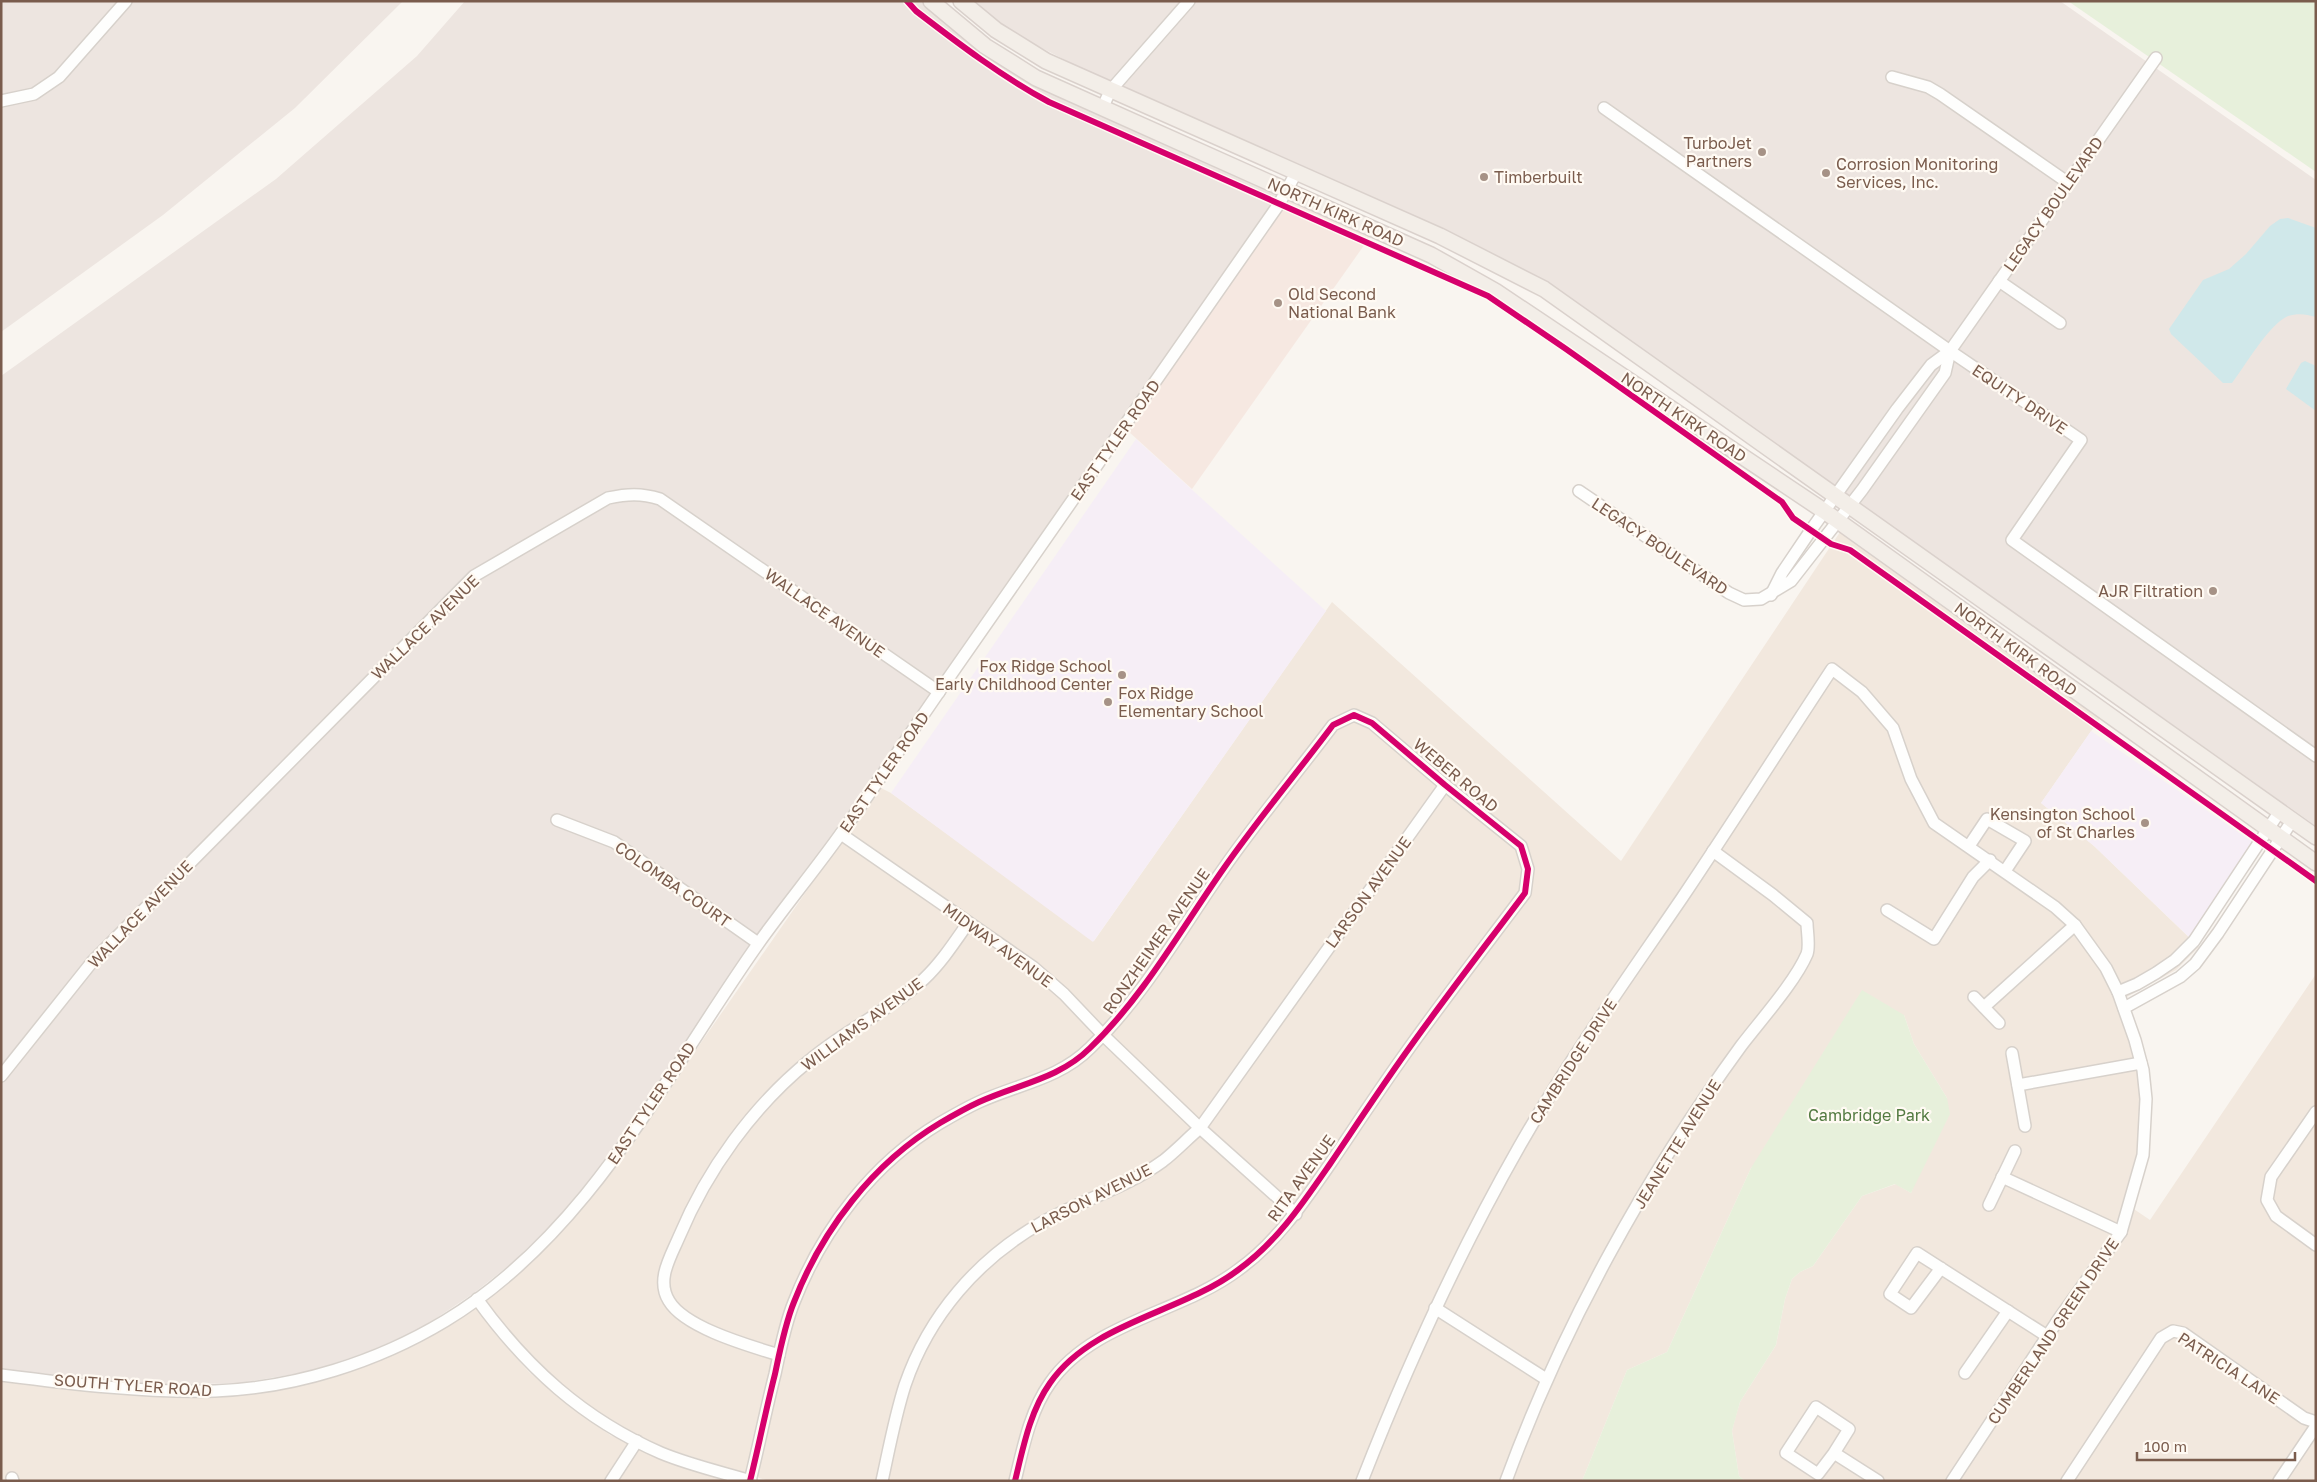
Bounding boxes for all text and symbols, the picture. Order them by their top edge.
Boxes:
place label: TurboJet Partners [1684,133,1752,171]
street label: LEGACY BOULEVARD [1999,133,2107,275]
marker: TurboJet Partners [1756,146,1768,158]
place label: Corrosion Monitoring Services, Inc. [1836,154,1998,192]
place label: Timberbuilt [1494,167,1583,187]
marker: Corrosion Monitoring Services, Inc. [1820,167,1832,179]
marker: Timberbuilt [1478,171,1490,183]
street label: NORTH KIRK ROAD [1265,173,1407,251]
place label: Old Second National Bank [1288,284,1396,322]
marker: Old Second National Bank [1272,297,1284,309]
street label: EQUITY DRIVE [1969,360,2071,438]
street label: NORTH KIRK ROAD [1617,368,1751,466]
street label: EAST TYLER ROAD [1066,376,1164,504]
street label: LEGACY BOULEVARD [1588,493,1732,599]
street label: WALLACE AVENUE [761,564,889,662]
street label: WALLACE AVENUE [367,570,483,684]
place label: AJR Filtration [2098,581,2203,601]
marker: AJR Filtration [2207,585,2219,597]
street label: NORTH KIRK ROAD [1951,598,2081,700]
place label: Fox Ridge School Early Childhood Center [935,656,1112,694]
marker: Fox Ridge School Early Childhood Center [1116,669,1128,681]
place label: Fox Ridge Elementary School [1118,683,1263,721]
marker: Fox Ridge Elementary School [1102,696,1114,708]
street label: EAST TYLER ROAD [835,708,933,836]
street label: WEBER ROAD [1409,734,1503,816]
place label: Kensington School of St Charles [1990,804,2135,842]
marker: Kensington School of St Charles [2139,817,2151,829]
street label: LARSON AVENUE [1321,832,1415,952]
street label: COLOMBA COURT [611,837,735,932]
street label: WALLACE AVENUE [83,856,197,972]
street label: RONZHEIMER AVENUE [1098,864,1214,1018]
street label: MIDWAY AVENUE [939,898,1057,992]
street label: WILLIAMS AVENUE [797,973,927,1075]
street label: CAMBRIDGE DRIVE [1525,995,1621,1127]
street label: EAST TYLER ROAD [603,1038,699,1168]
street label: JEANETTE AVENUE [1629,1076,1725,1212]
park label: Cambridge Park [1808,1105,1930,1125]
street label: RITA AVENUE [1263,1131,1339,1225]
street label: LARSON AVENUE [1027,1159,1155,1237]
street label: CUMBERLAND GREEN DRIVE [1983,1234,2123,1428]
street label: PATRICIA LANE [2174,1328,2284,1408]
street label: SOUTH TYLER ROAD [53,1369,213,1401]
scale bar [2137,1430,2294,1462]
text: 100 m [2144,1437,2187,1455]

